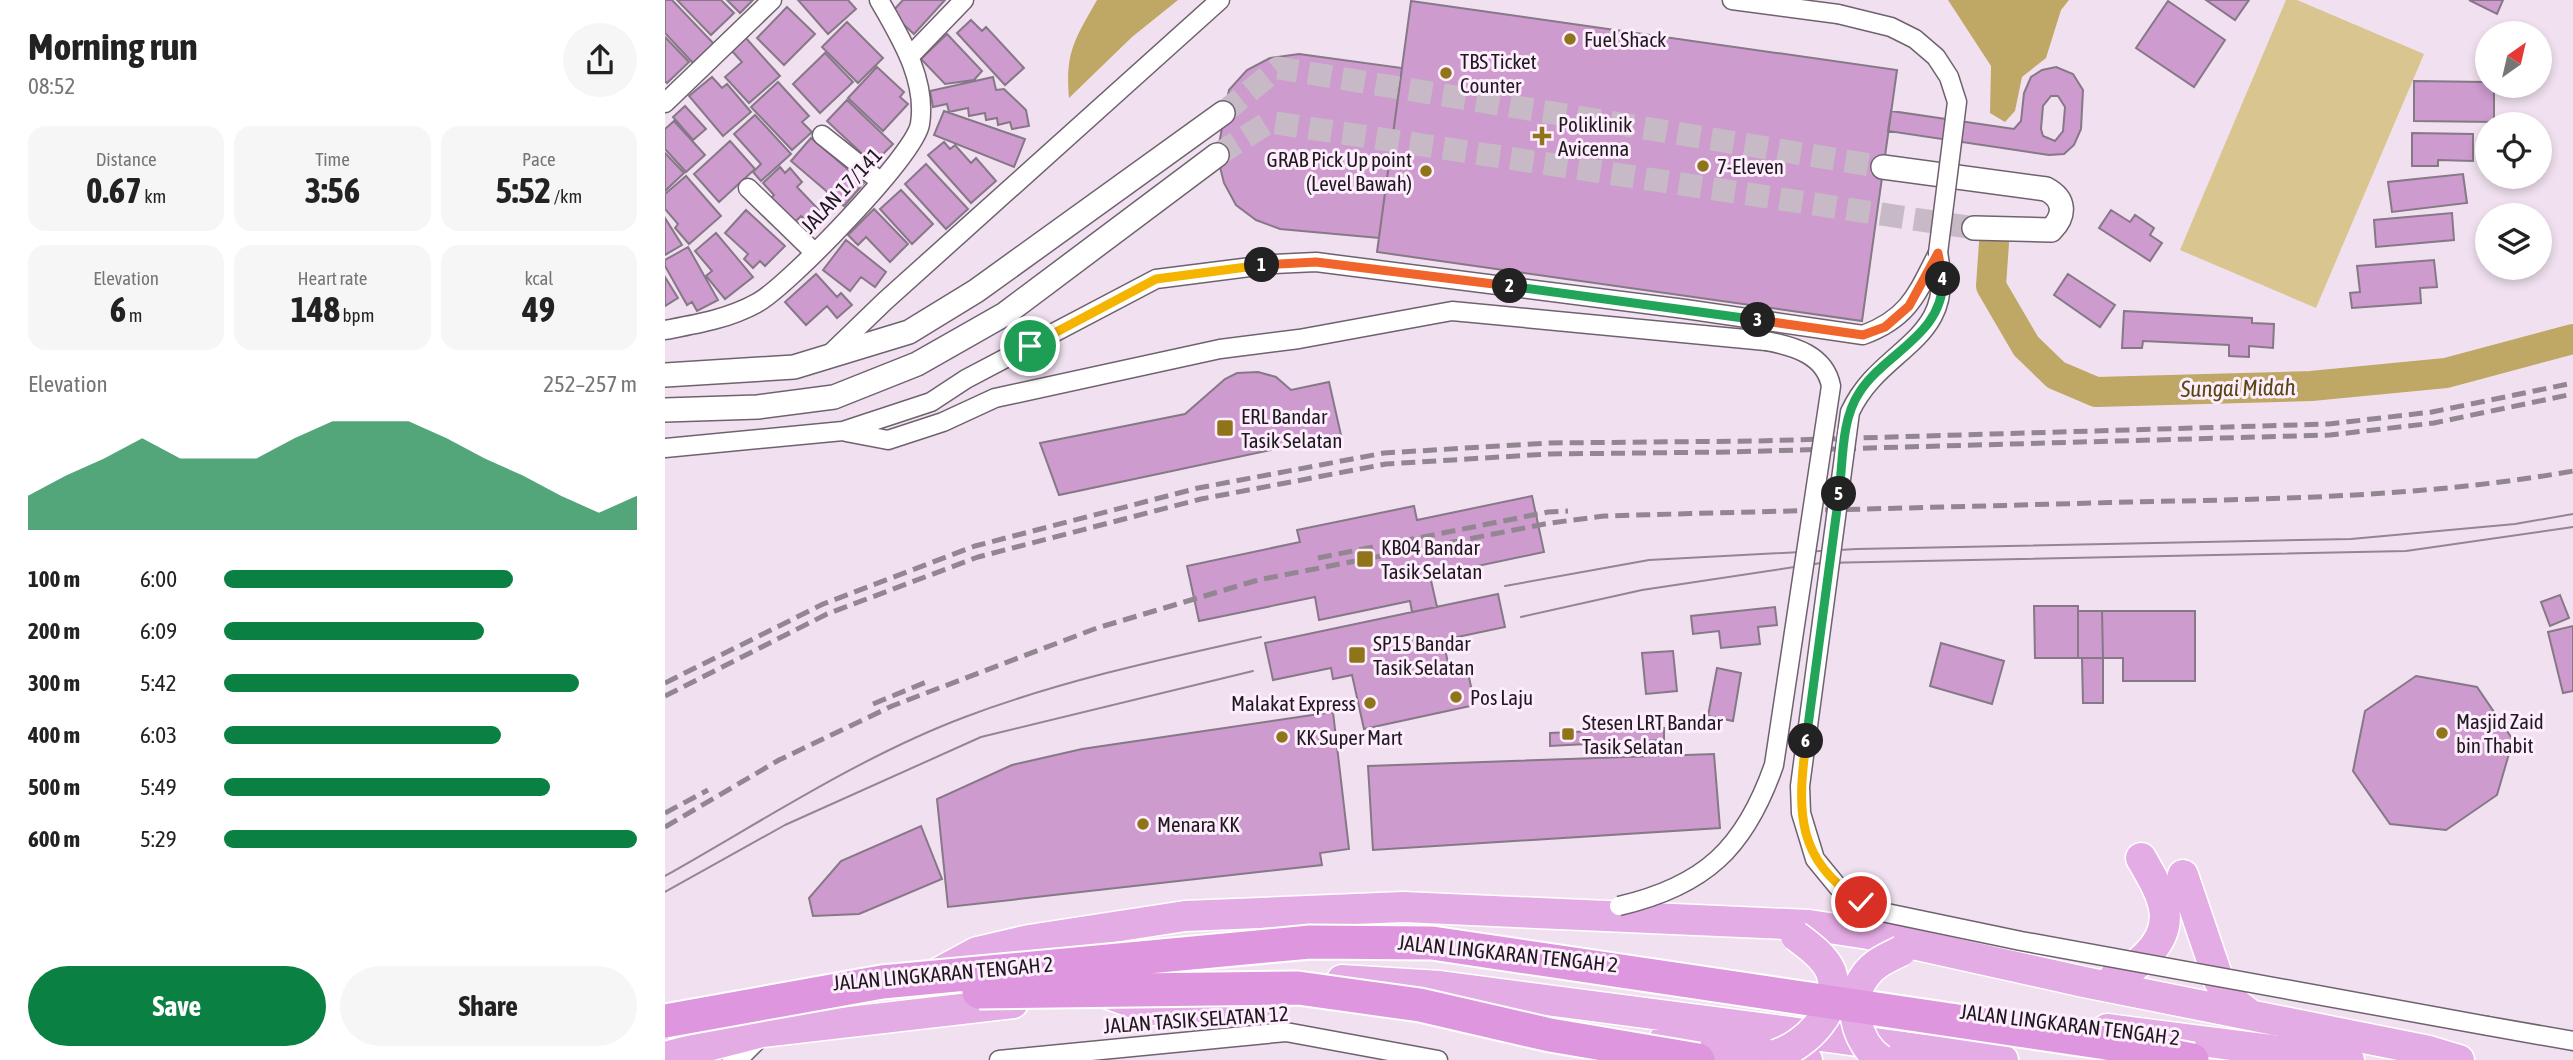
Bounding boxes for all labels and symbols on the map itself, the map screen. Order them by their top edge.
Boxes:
north arrow [2475,21,2551,98]
place label: Fuel Shack [1584,27,1666,51]
marker: Fuel Shack [1562,31,1578,47]
place label: TBS Ticket Counter [1460,49,1537,97]
marker: TBS Ticket Counter [1438,65,1454,81]
place label: Poliklinik Avicenna [1558,112,1632,160]
marker: Poliklinik Avicenna [1532,126,1552,146]
street label: JALAN 17/141 [796,143,886,237]
place label: GRAB Pick Up point (Level Bawah) [1267,147,1412,195]
place label: 7-Eleven [1717,154,1784,178]
marker: 7-Eleven [1695,158,1711,174]
marker: GRAB Pick Up point (Level Bawah) [1418,163,1434,179]
pin: 1 [1245,247,1279,282]
pin: 4 [1925,262,1961,296]
pin: 2 [1493,268,1527,304]
pin: 3 [1741,302,1775,338]
pin [1000,316,1060,376]
water label: Sungai Midah [2179,374,2296,402]
place label: ERL Bandar Tasik Selatan [1241,404,1343,452]
marker: ERL Bandar Tasik Selatan [1215,418,1235,438]
pin: 5 [1821,476,1857,512]
place label: KB04 Bandar Tasik Selatan [1381,535,1483,583]
marker: KB04 Bandar Tasik Selatan [1355,549,1375,569]
place label: SP15 Bandar Tasik Selatan [1373,631,1475,679]
marker: SP15 Bandar Tasik Selatan [1347,645,1367,665]
place label: Pos Laju [1470,685,1533,709]
marker: Pos Laju [1448,689,1464,705]
place label: Malakat Express [1231,691,1356,715]
marker: Malakat Express [1362,695,1378,711]
place label: Masjid Zaid bin Thabit [2456,709,2544,757]
place label: Stesen LRT Bandar Tasik Selatan [1582,710,1724,758]
pin: 6 [1789,724,1823,758]
place label: KK Super Mart [1296,725,1403,749]
marker: Masjid Zaid bin Thabit [2434,725,2450,741]
marker: Stesen LRT Bandar Tasik Selatan [1560,726,1576,742]
marker: KK Super Mart [1274,729,1290,745]
place label: Menara KK [1157,812,1240,836]
marker: Menara KK [1135,816,1151,832]
pin [1831,872,1891,932]
street label: JALAN LINGKARAN TENGAH 2 [1397,930,1619,976]
street label: JALAN LINGKARAN TENGAH 2 [832,951,1054,995]
street label: JALAN LINGKARAN TENGAH 2 [1959,999,2181,1049]
street label: JALAN TASIK SELATAN 12 [1103,1001,1289,1037]

